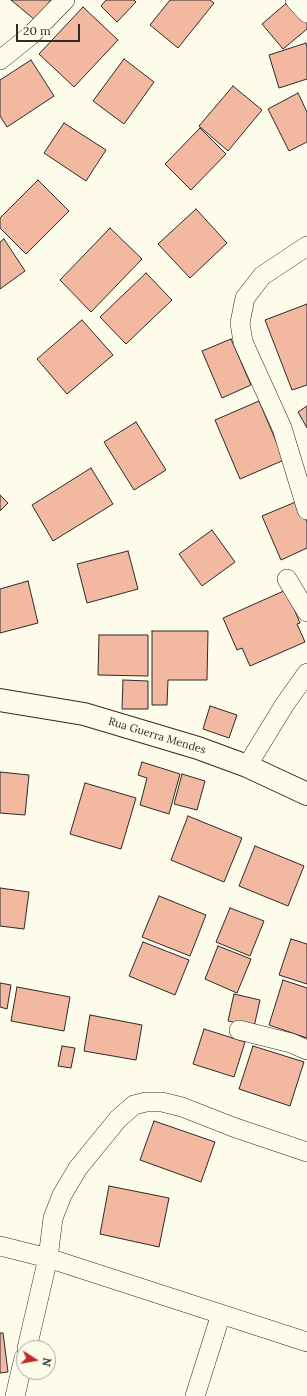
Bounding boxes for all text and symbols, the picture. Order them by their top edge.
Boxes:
scale bar [18,16,82,42]
text: 20 m [23,23,51,38]
street label: Rua Guerra Mendes [107,715,207,757]
north arrow [16,1340,56,1380]
text: N [39,1357,54,1368]

